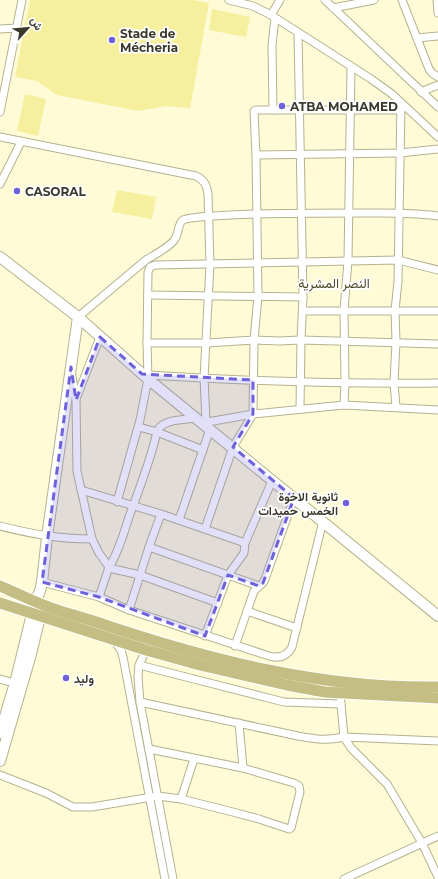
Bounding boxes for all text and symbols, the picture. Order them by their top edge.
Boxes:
north arrow [8,8,48,48]
text: ش [28,14,46,33]
place label: Stade de Mécheria [120,26,178,55]
marker: Stade de Mécheria [107,35,117,45]
place label: ATBA MOHAMED [289,99,398,114]
marker: ATBA MOHAMED [277,101,287,111]
place label: CASORAL [25,184,87,199]
marker: CASORAL [12,186,22,196]
district label: النصر المشرية [298,275,370,292]
place label: ثانوية الاخوة الخمس حميدات [258,489,338,518]
marker: ثانوية الاخوة الخمس حميدات [341,498,351,508]
place label: وليد [74,671,94,687]
marker: وليد [61,673,71,683]

